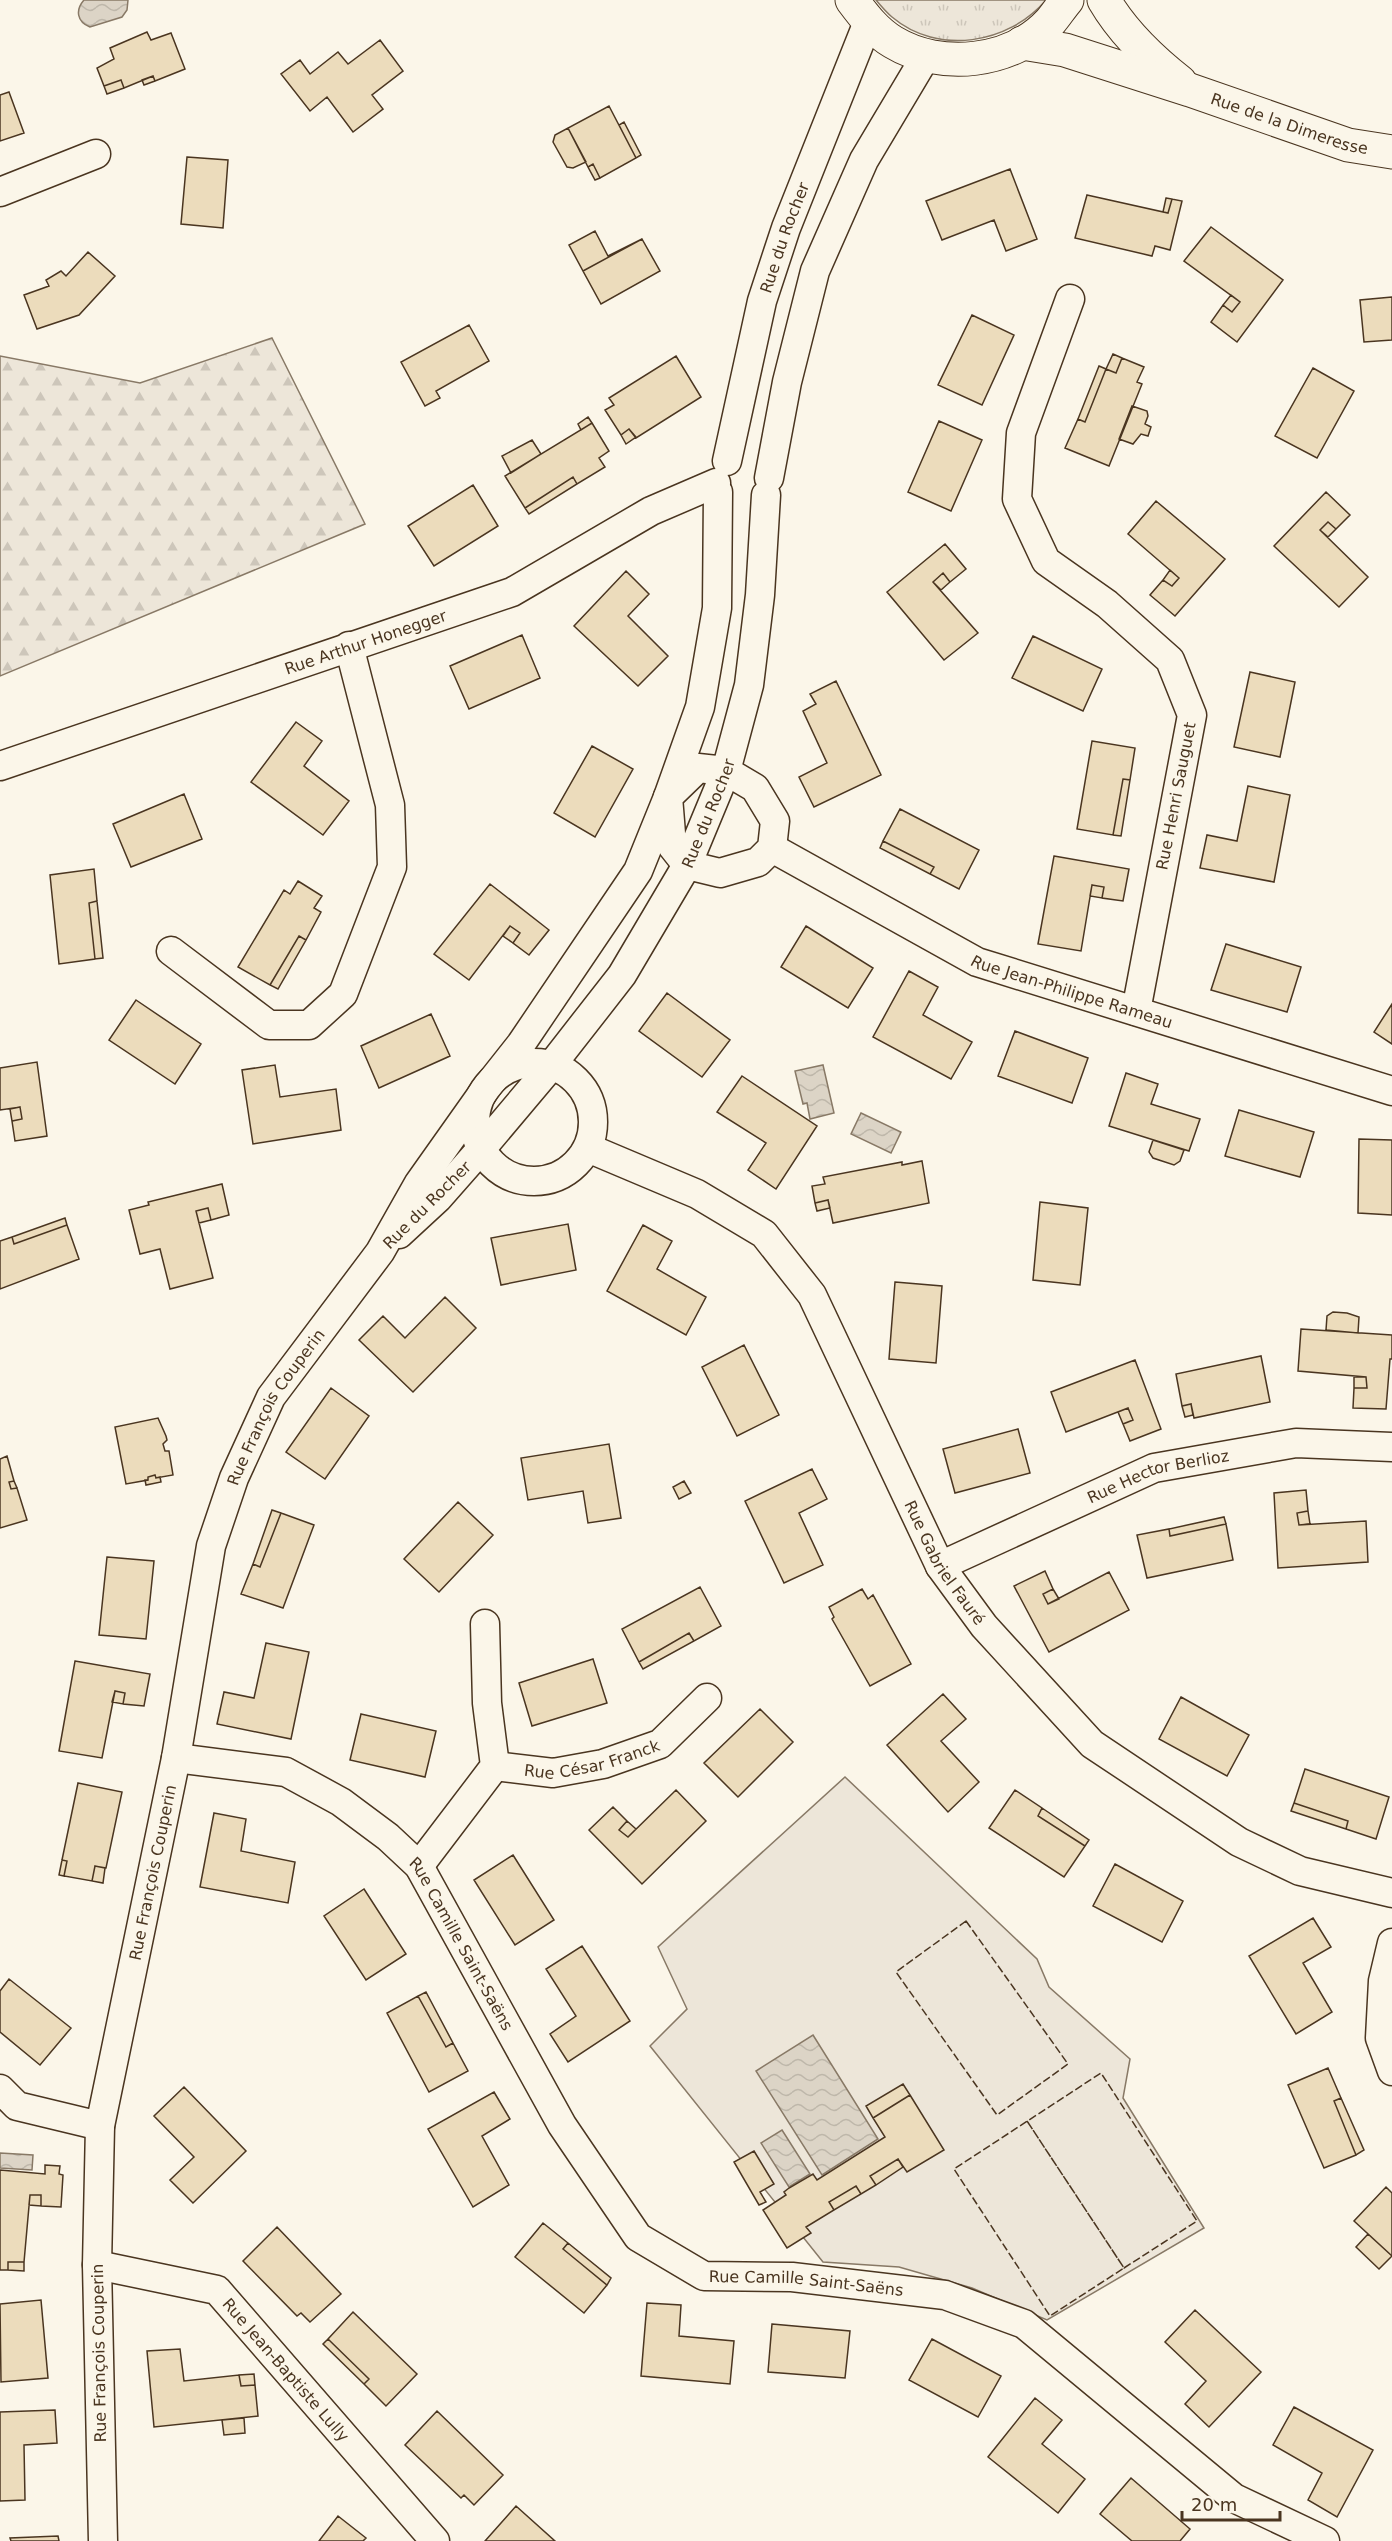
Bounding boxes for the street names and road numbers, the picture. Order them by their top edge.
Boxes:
street label: Rue de la Dimeresse [1208,89,1370,158]
street label: Rue du Rocher [756,179,813,295]
street label: Rue Arthur Honegger [282,605,449,678]
street label: Rue Henri Sauguet [1152,721,1200,871]
street label: Rue du Rocher [677,756,738,871]
street label: Rue Jean-Philippe Rameau [967,951,1175,1032]
street label: Rue du Rocher [379,1157,475,1253]
street label: Rue François Couperin [223,1325,328,1488]
street label: Rue Hector Berlioz [1084,1445,1230,1507]
street label: Rue Gabriel Fauré [901,1497,989,1628]
street label: Rue César Franck [523,1735,663,1783]
street label: Rue François Couperin [125,1783,180,1962]
street label: Rue Camille Saint-Saëns [406,1853,517,2033]
street label: Rue François Couperin [88,2263,110,2443]
street label: Rue Camille Saint-Saëns [709,2267,905,2300]
street label: Rue Jean-Baptiste Lully [219,2294,354,2445]

